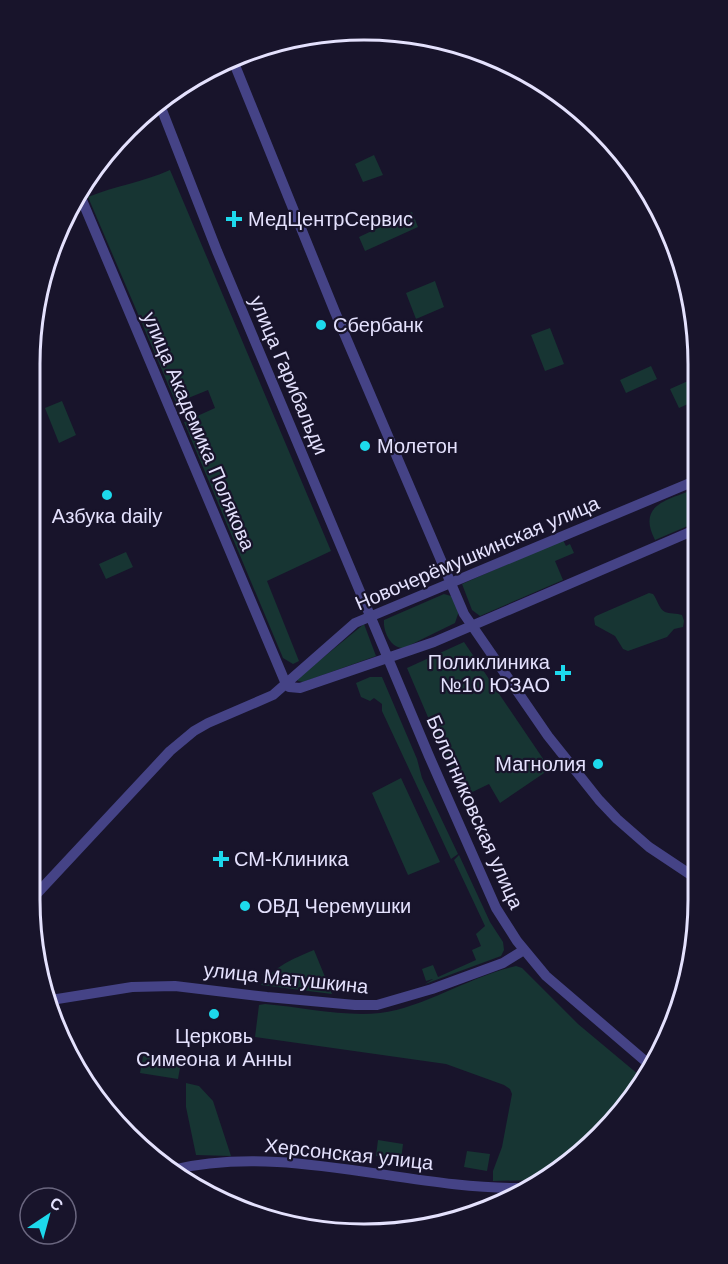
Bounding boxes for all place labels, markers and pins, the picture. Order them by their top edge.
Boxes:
place label: МедЦентрСервис [248,208,413,230]
marker: МедЦентрСервис [225,210,243,228]
place label: Сбербанк [333,314,423,336]
marker: Сбербанк [314,318,328,332]
place label: Молетон [377,435,458,457]
marker: Молетон [358,439,372,453]
marker: Азбука daily [100,488,114,502]
place label: Азбука daily [52,505,162,527]
place label: Поликлиника №10 ЮЗАО [428,651,551,696]
marker: Поликлиника №10 ЮЗАО [554,664,572,682]
place label: Магнолия [495,753,586,775]
marker: Магнолия [591,757,605,771]
place label: СМ-Клиника [234,848,349,870]
marker: СМ-Клиника [212,850,230,868]
place label: ОВД Черемушки [257,895,411,917]
marker: ОВД Черемушки [238,899,252,913]
marker: Церковь Симеона и Анны [207,1007,221,1021]
place label: Церковь Симеона и Анны [136,1025,292,1070]

